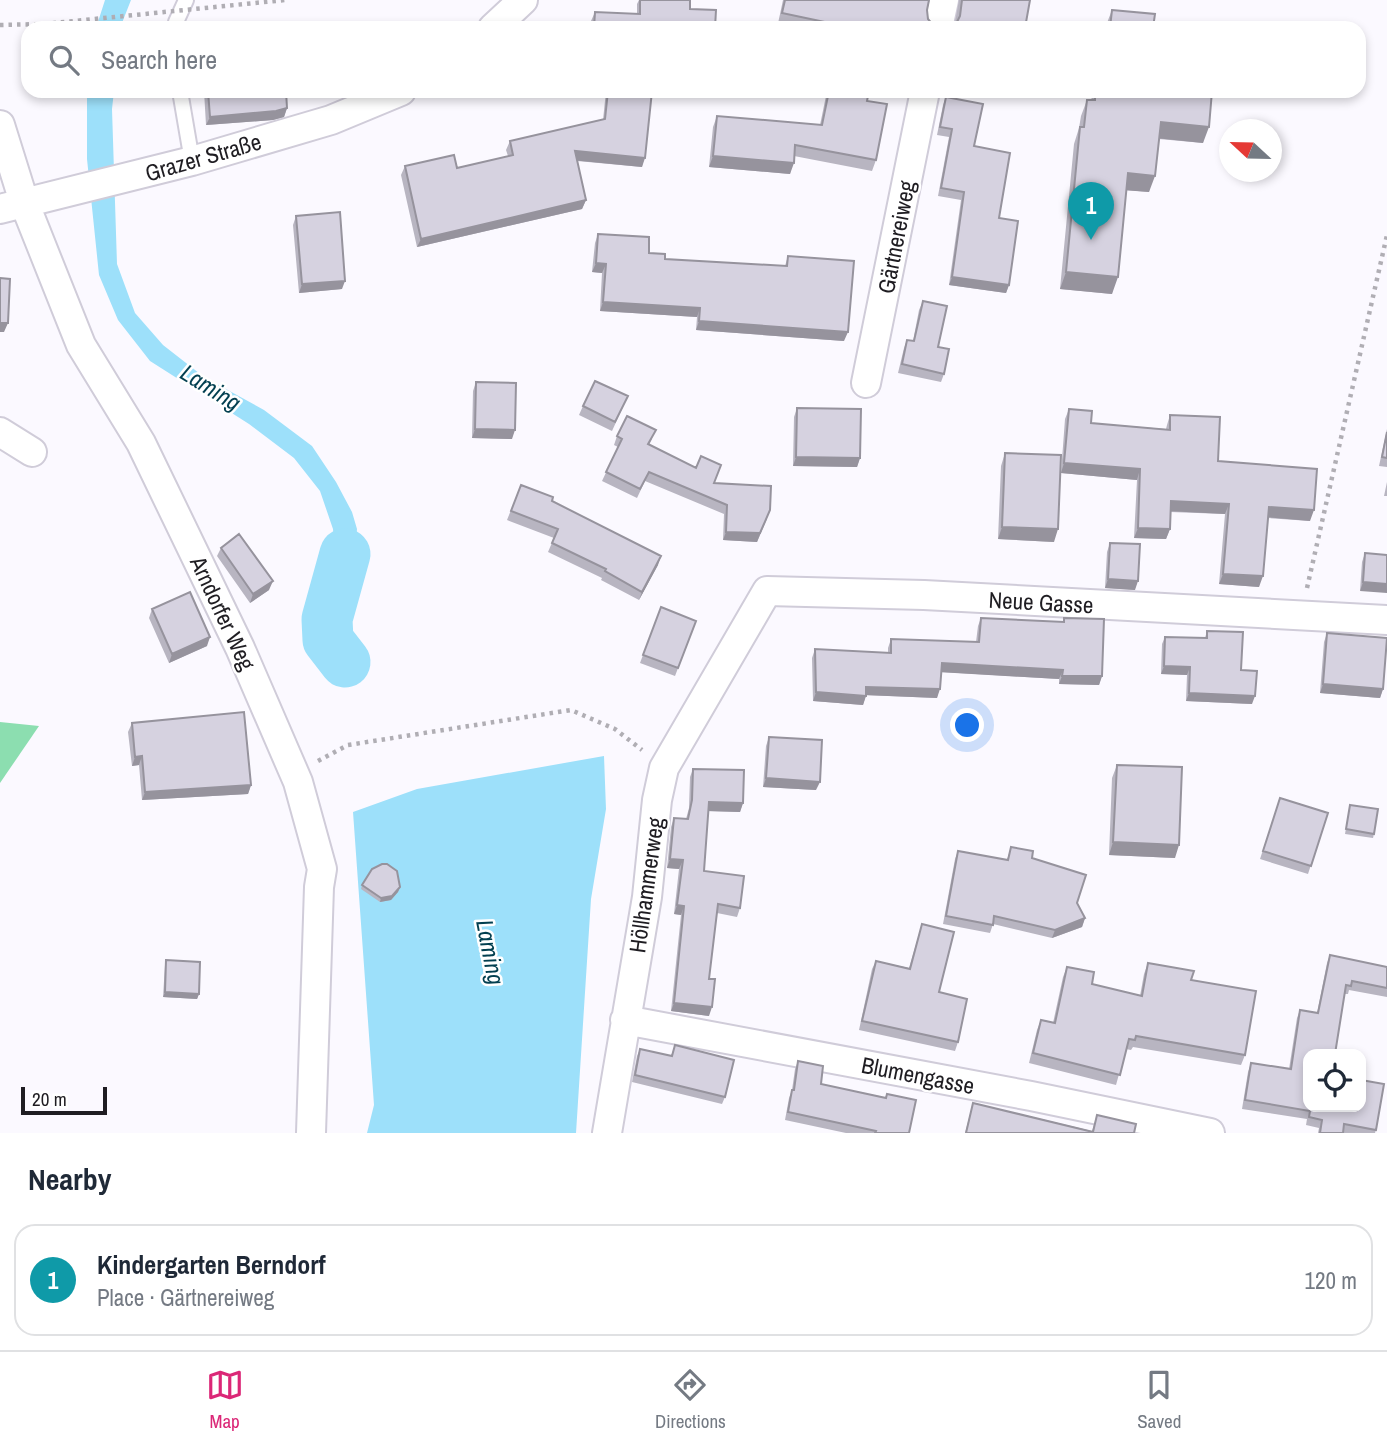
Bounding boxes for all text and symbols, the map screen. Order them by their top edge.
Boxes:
search box [21,21,1366,98]
icon: search [45,41,83,79]
text: Search here [101,42,217,77]
north arrow [1219,119,1282,182]
street label: Grazer Straße [141,126,265,188]
street label: Gärtnereiweg [870,177,922,296]
pin: 1 [1068,182,1114,240]
water label: Laming [175,356,247,418]
street label: Arndorfer Weg [183,550,263,675]
street label: Neue Gasse [988,584,1094,620]
your location [950,708,984,742]
street label: Höllhammerweg [621,815,671,955]
water label: Laming [469,917,513,987]
street label: Blumengasse [859,1049,977,1101]
map controls [1303,1049,1366,1112]
button: locate [1303,1049,1366,1112]
scale bar [21,1084,107,1116]
text: 20 m [32,1086,67,1112]
text: Nearby [28,1159,111,1199]
text: Kindergarten Berndorf [97,1247,326,1282]
text: 1 [48,1265,58,1296]
text: 120 m [1305,1265,1357,1296]
text: Place · Gärtnereiweg [97,1282,274,1313]
tab: Map [206,1366,244,1434]
tab: Directions [655,1366,726,1434]
tab: Saved [1137,1366,1181,1434]

